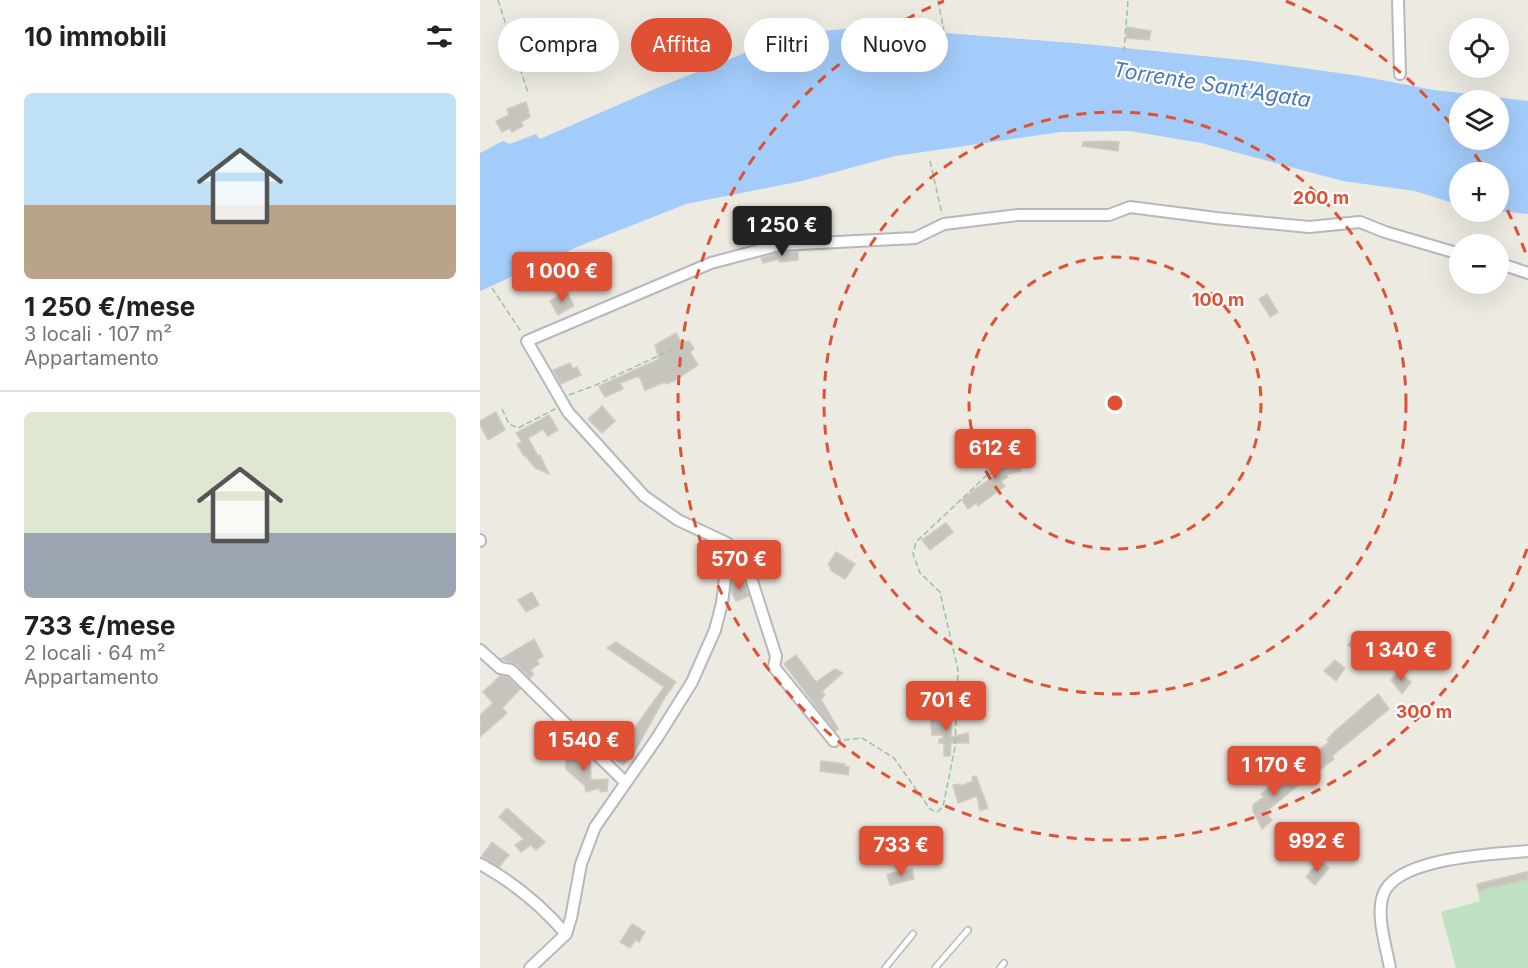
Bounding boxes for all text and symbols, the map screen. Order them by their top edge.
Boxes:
chip: Compra [498,18,619,72]
chip: Affitta [631,18,732,72]
chip: Filtri [744,18,829,72]
chip: Nuovo [841,18,948,72]
map controls [1449,18,1509,294]
button: locate [1449,18,1509,78]
icon: filters [423,20,456,53]
text: 10 immobili [24,21,167,52]
water label: Torrente Sant'Agata [1112,57,1313,112]
button: layers [1449,90,1509,150]
icon: home [186,132,294,240]
button: + [1449,162,1509,222]
text: 200 m [1293,187,1349,208]
pin: 1 250 € [727,206,837,257]
text: 1 250 € [747,213,817,237]
button: − [1449,234,1509,294]
pin: 1 000 € [507,252,617,303]
text: 1 000 € [526,259,598,283]
text: 100 m [1192,289,1244,310]
text: 1 250 €/mese [24,291,195,322]
text: 3 locali · 107 m² [24,322,172,346]
text: Appartamento [24,346,159,370]
centre of rings [1105,393,1125,413]
pin: 612 € [953,429,1037,480]
text: 612 € [969,436,1021,460]
icon: home [186,451,294,559]
pin: 570 € [697,540,781,591]
text: 570 € [711,547,767,571]
text: 733 €/mese [24,610,176,641]
pin: 1 340 € [1346,631,1456,682]
text: 1 340 € [1365,638,1437,662]
text: 2 locali · 64 m² [24,641,166,665]
text: Appartamento [24,665,159,689]
pin: 701 € [904,681,988,732]
text: 701 € [920,688,972,712]
text: 300 m [1396,701,1452,722]
pin: 1 540 € [529,721,639,772]
text: 1 540 € [548,728,620,752]
pin: 1 170 € [1219,746,1329,797]
text: 1 170 € [1241,753,1307,777]
pin: 992 € [1275,822,1359,873]
pin: 733 € [859,826,943,877]
text: 992 € [1288,829,1346,853]
text: 733 € [873,833,929,857]

